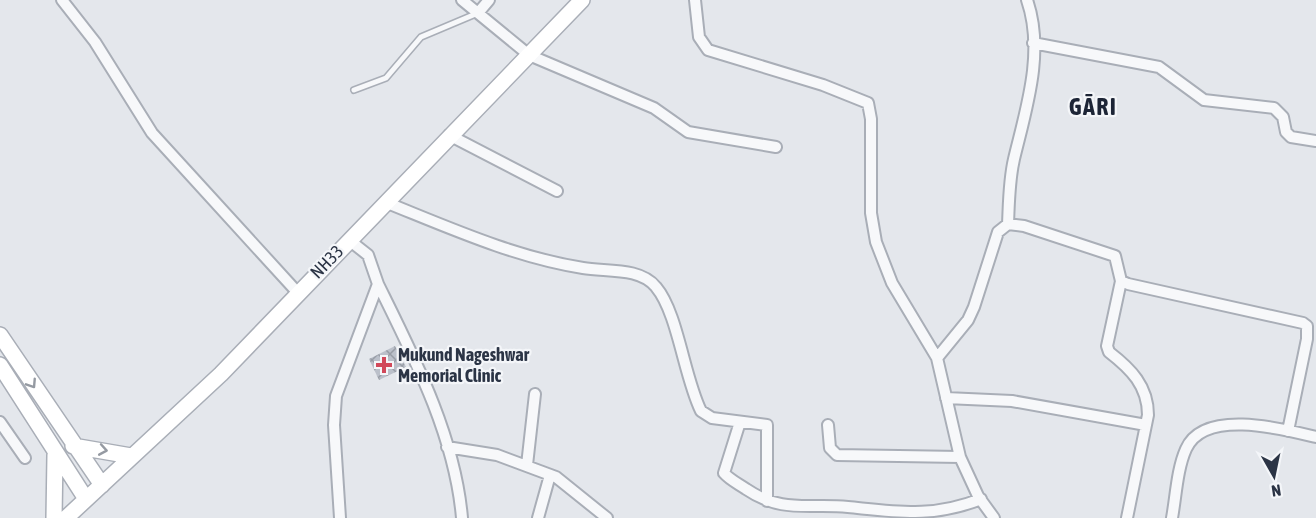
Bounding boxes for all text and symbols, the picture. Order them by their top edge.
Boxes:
district label: GĀRI [1069,93,1117,120]
street label: NH33 [306,241,347,283]
place label: Mukund Nageshwar Memorial Clinic [398,344,530,386]
marker: Mukund Nageshwar Memorial Clinic [375,356,393,374]
one-way arrow [25,377,36,388]
one-way arrow [97,443,107,456]
north arrow [1244,446,1304,506]
text: N [1270,481,1282,500]

